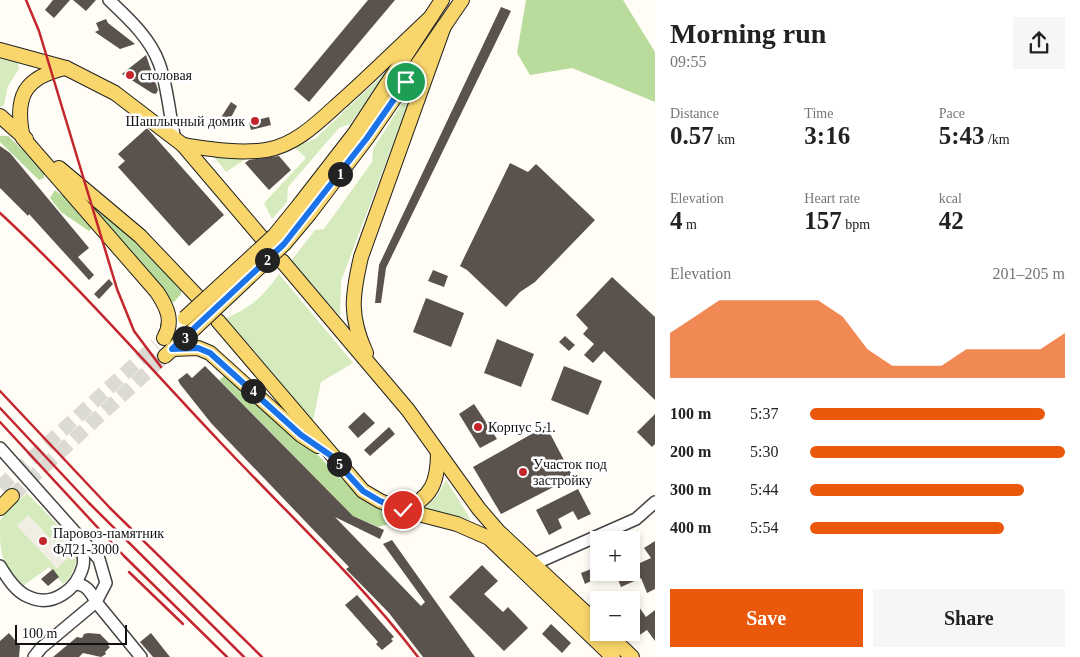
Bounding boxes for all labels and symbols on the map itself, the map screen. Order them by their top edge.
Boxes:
pin [385,61,427,103]
place label: столовая [140,68,193,83]
marker: столовая [124,69,136,81]
place label: Шашлычный домик [126,114,245,129]
marker: Шашлычный домик [249,115,261,127]
pin: 1 [328,162,352,186]
pin: 2 [254,248,280,272]
pin: 3 [172,326,198,350]
pin: 4 [240,378,266,404]
place label: Корпус 5.1. [488,420,556,435]
marker: Корпус 5.1. [472,421,484,433]
pin: 5 [326,452,352,476]
place label: Участок под застройку [533,457,607,488]
marker: Участок под застройку [517,466,529,478]
pin [382,489,424,531]
place label: Паровоз-памятник ФД21-3000 [53,526,164,557]
marker: Паровоз-памятник ФД21-3000 [37,535,49,547]
scale bar [15,622,128,645]

